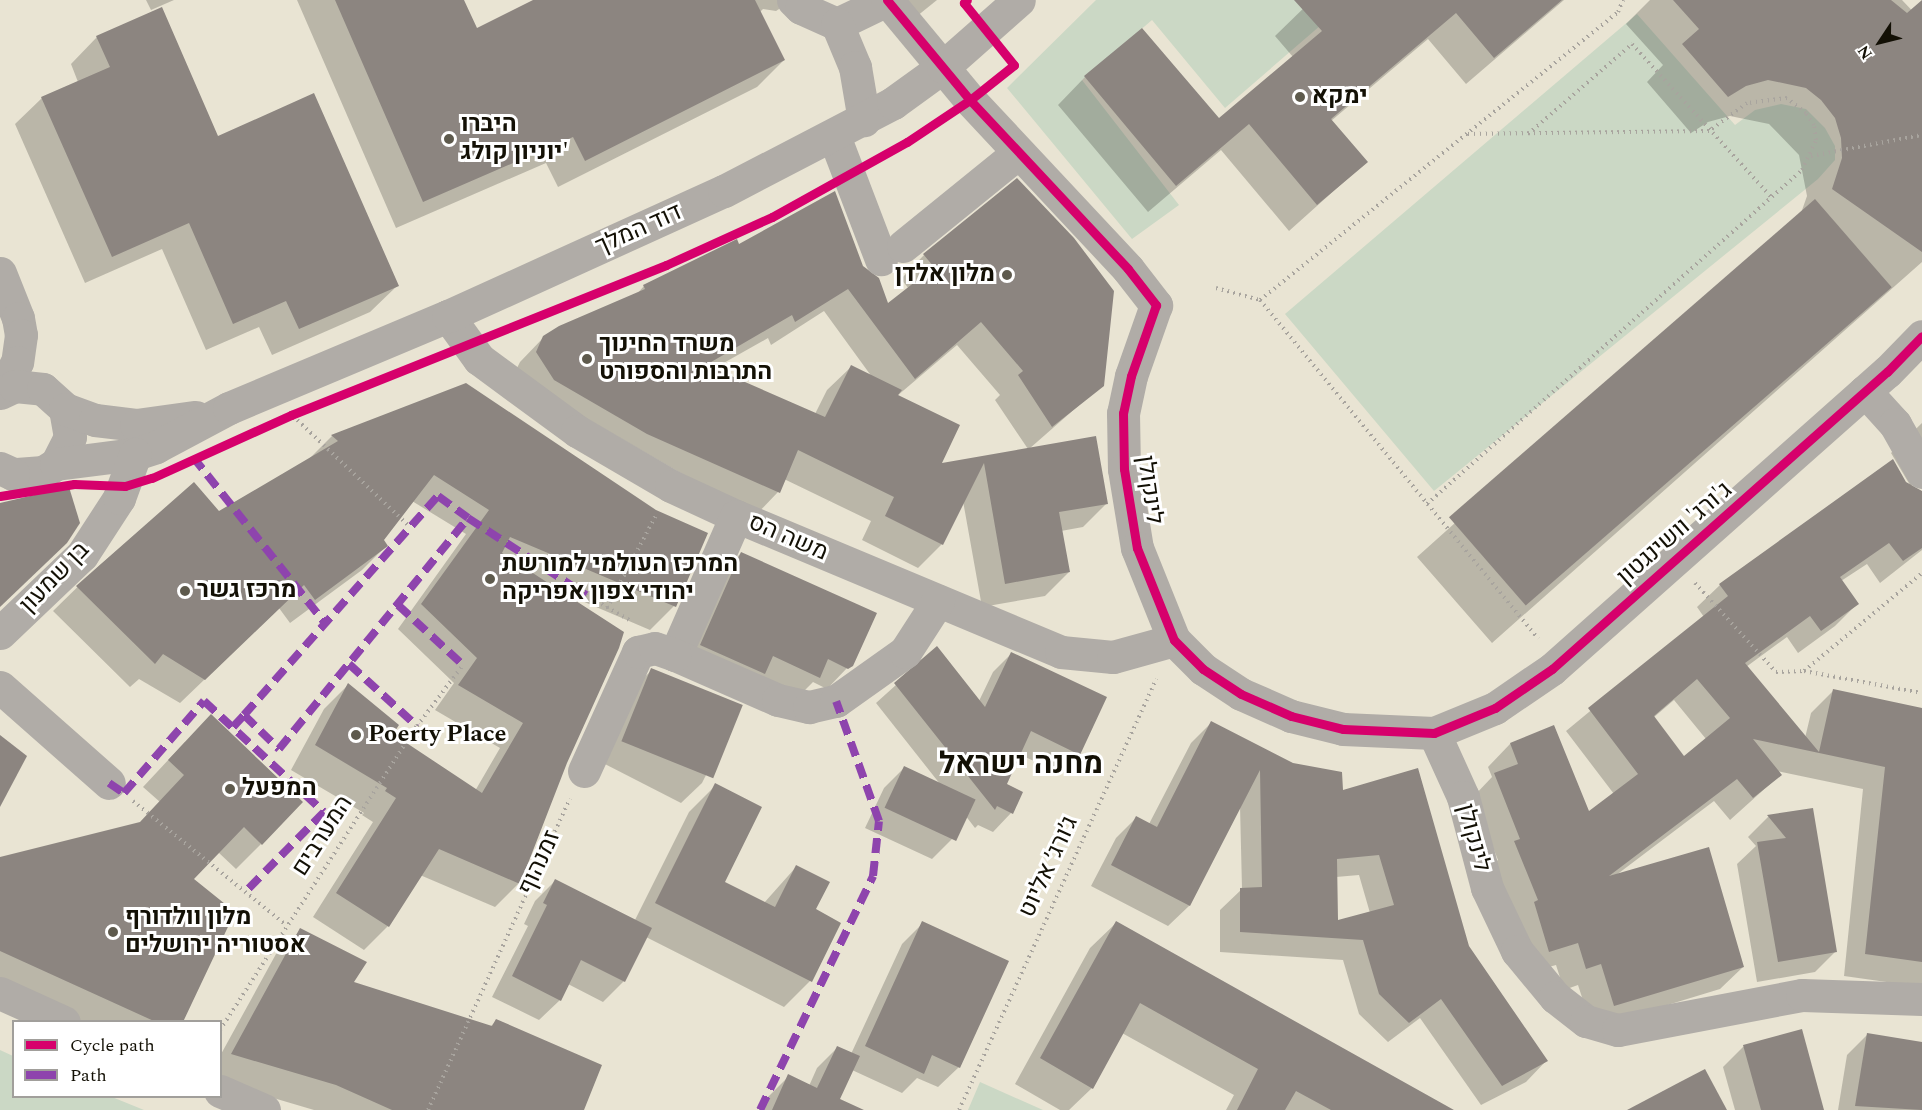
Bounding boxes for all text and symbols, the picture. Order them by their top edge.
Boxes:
north arrow [1850,12,1910,72]
text: N [1852,40,1879,65]
place label: ימקא [1312,83,1368,111]
marker: ימקא [1293,90,1307,104]
place label: היברו יוניון קולג' [461,111,568,167]
marker: היברו יוניון קולג' [442,132,456,146]
street label: דוד המלך [591,198,687,262]
place label: מלון אלדן [895,261,995,289]
marker: מלון אלדן [1000,268,1014,282]
place label: משרד החינוך התרבות והספורט [599,331,772,387]
marker: משרד החינוך התרבות והספורט [580,352,594,366]
street label: לינקולן [1130,454,1168,526]
street label: ג'ורג' וושינגטון [1612,476,1738,592]
street label: משה הס [744,508,832,568]
street label: בן שמעון [14,536,96,620]
place label: המרכז העולמי למורשת יהודי צפון אפריקה [502,551,738,607]
marker: המרכז העולמי למורשת יהודי צפון אפריקה [483,572,497,586]
place label: מרכז גשר [197,577,296,605]
marker: מרכז גשר [178,584,192,598]
place label: Poerty Place [368,721,506,749]
marker: Poerty Place [349,728,363,742]
district label: מחנה ישראל [939,746,1103,782]
place label: המפעל [242,775,317,803]
marker: המפעל [223,782,237,796]
street label: המערבים [286,790,360,882]
street label: לינקולן [1450,801,1496,875]
street label: ג׳ורג׳ אליוט [1013,812,1085,922]
street label: זמנהוף [513,826,567,900]
place label: מלון וולדורף אסטוריה ירושלים [125,904,306,960]
marker: מלון וולדורף אסטוריה ירושלים [106,925,120,939]
legend [12,1020,222,1098]
text: Cycle path [70,1032,155,1059]
text: Path [70,1062,107,1089]

